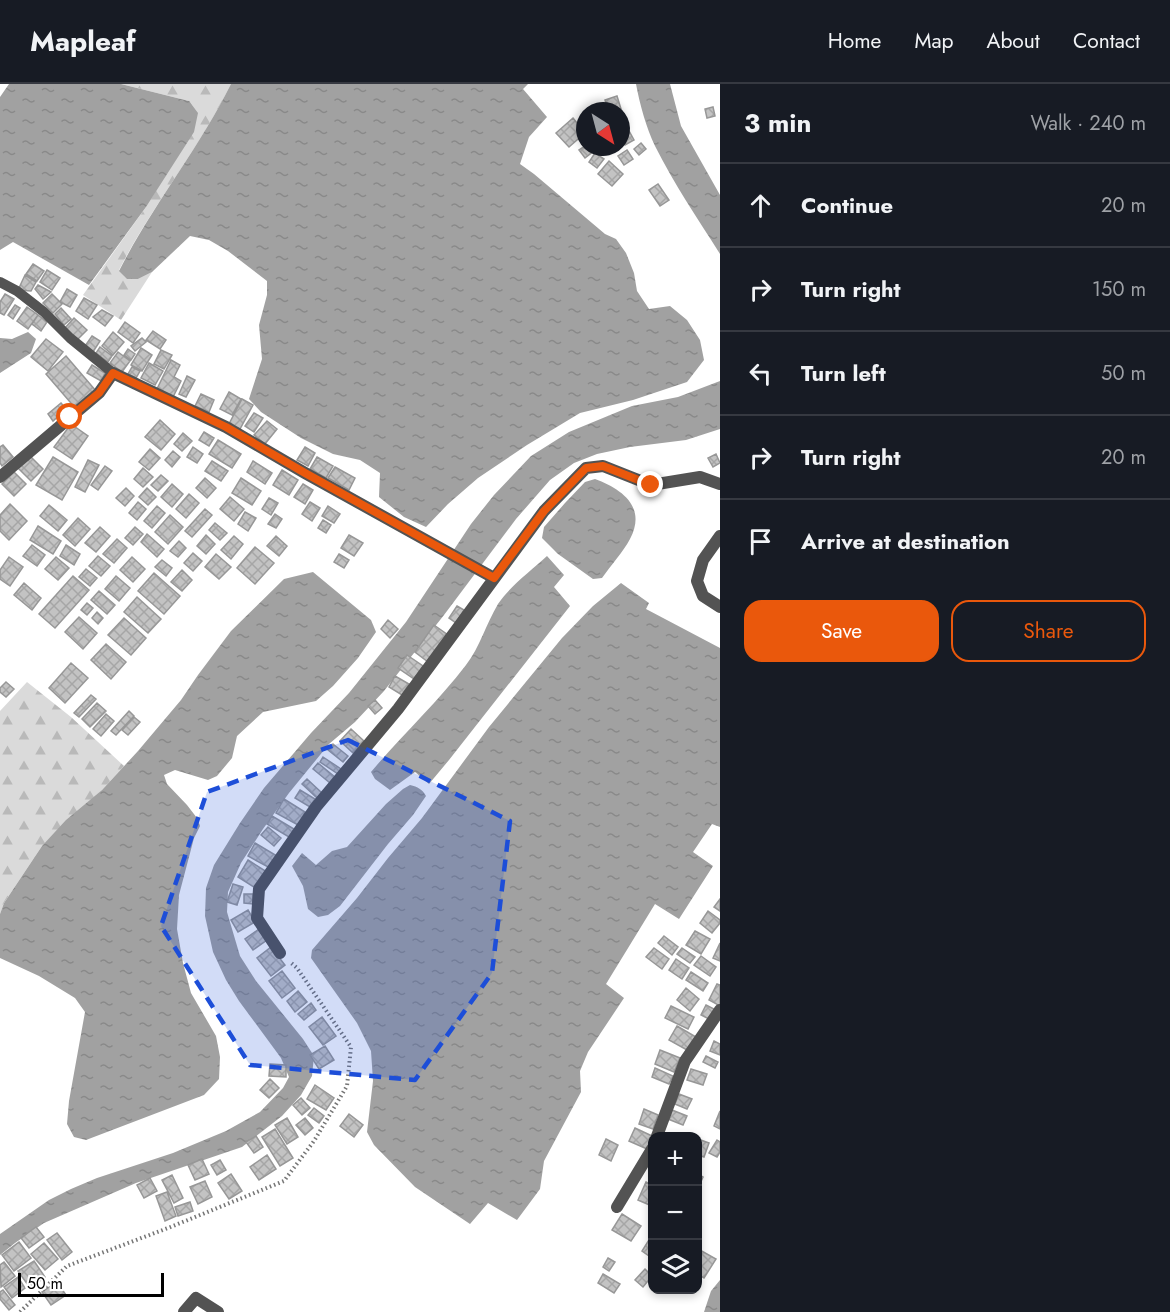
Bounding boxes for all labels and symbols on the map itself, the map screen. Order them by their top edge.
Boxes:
north arrow [576,102,630,156]
route start [56,403,82,429]
route end [637,471,663,497]
scale bar [18,1270,164,1298]

